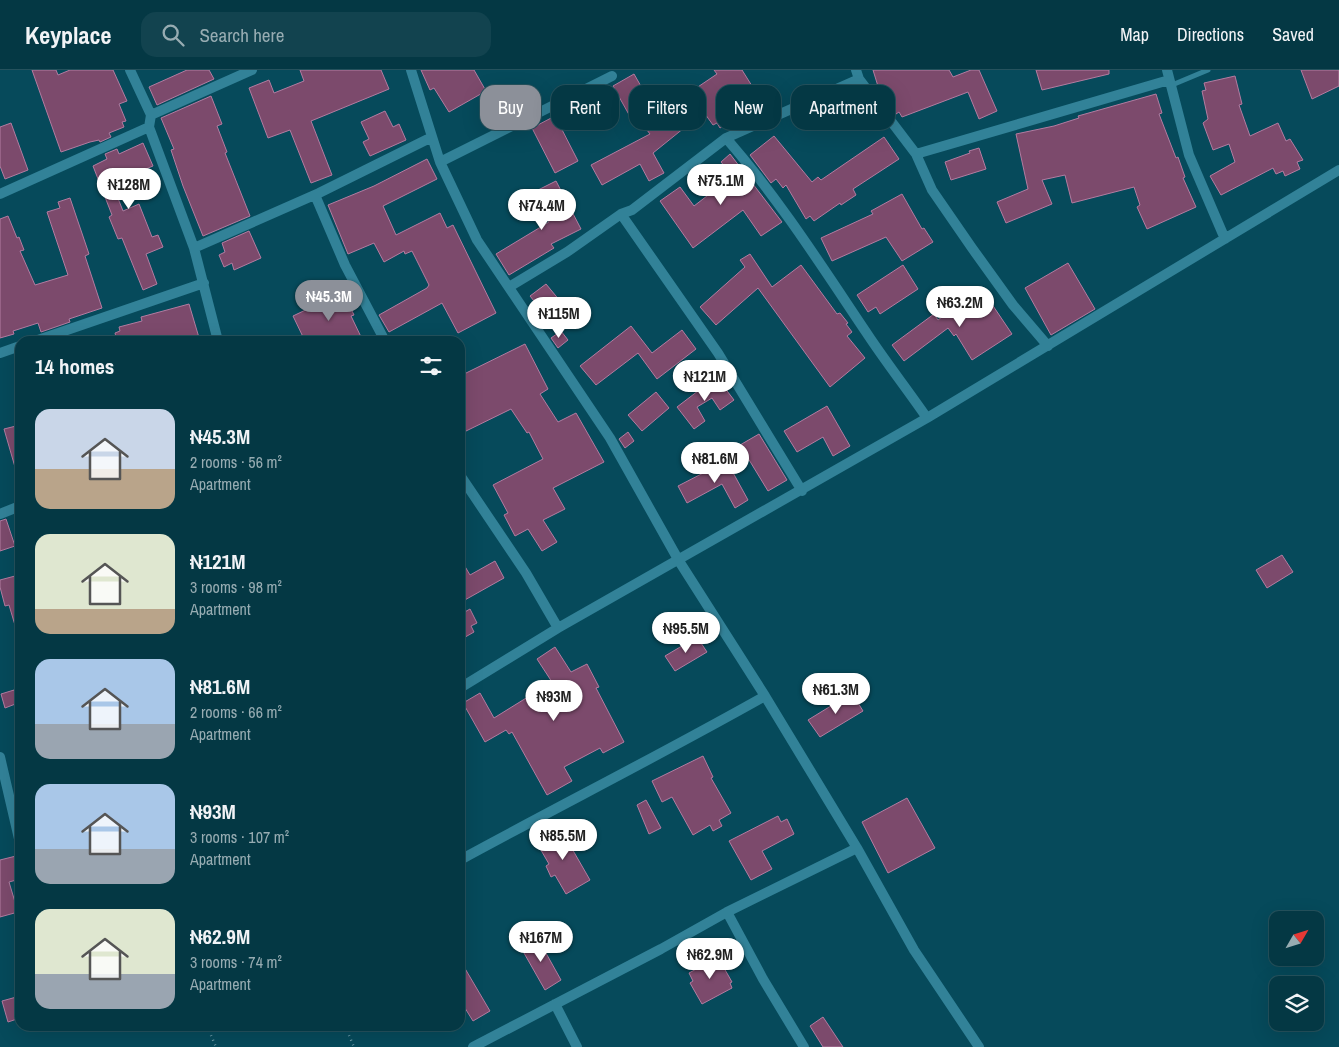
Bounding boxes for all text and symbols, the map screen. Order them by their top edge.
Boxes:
search box [141,12,491,57]
text: Keyplace [25,19,111,51]
icon: search [159,21,187,49]
text: Search here [199,22,284,48]
text: Map [1120,22,1149,47]
text: Directions [1177,22,1244,47]
text: Saved [1272,22,1314,47]
chip: Buy [480,85,541,130]
chip: Rent [551,85,619,130]
chip: Filters [629,85,706,130]
chip: New [716,85,781,130]
chip: Apartment [791,85,895,130]
pin: ₦75.1M [680,164,762,206]
pin: ₦128M [94,168,164,210]
text: ₦75.1M [698,169,744,191]
text: ₦128M [108,173,150,195]
pin: ₦74.4M [501,189,583,231]
text: ₦74.4M [519,194,565,216]
pin: ₦45.3M [288,280,370,322]
text: ₦45.3M [306,285,352,307]
pin: ₦63.2M [919,286,1001,328]
text: ₦63.2M [937,291,983,313]
pin: ₦115M [524,296,594,339]
text: ₦115M [538,302,580,324]
text: 14 homes [35,352,114,381]
icon: filters [417,352,445,380]
pin: ₦121M [670,360,740,402]
text: ₦121M [684,365,726,387]
text: ₦45.3M [190,422,250,451]
icon: home [75,429,135,489]
pin: ₦81.6M [674,442,756,484]
text: ₦81.6M [692,447,738,469]
text: 2 rooms · 56 m² [190,451,282,473]
text: Apartment [190,473,251,495]
text: ₦121M [190,547,246,576]
icon: home [75,554,135,614]
text: 3 rooms · 98 m² [190,576,282,598]
text: Apartment [190,598,251,620]
pin: ₦95.5M [645,612,727,654]
text: ₦95.5M [663,617,709,639]
text: ₦81.6M [190,672,250,701]
pin: ₦61.3M [795,672,877,715]
text: ₦61.3M [813,678,859,700]
icon: home [75,679,135,739]
pin: ₦93M [524,680,584,722]
text: ₦93M [537,685,572,707]
text: 2 rooms · 66 m² [190,701,282,723]
text: Apartment [190,723,251,745]
text: ₦93M [190,797,236,826]
icon: home [75,804,135,864]
pin: ₦85.5M [522,818,604,861]
text: ₦85.5M [540,824,586,846]
text: 3 rooms · 107 m² [190,826,289,848]
text: Apartment [190,848,251,870]
north arrow [1269,911,1324,966]
map controls [1269,911,1324,1031]
pin: ₦167M [506,920,576,963]
text: ₦62.9M [190,922,250,951]
text: ₦167M [520,926,562,948]
icon: home [75,929,135,989]
pin: ₦62.9M [669,938,751,980]
text: ₦62.9M [687,943,733,965]
text: 3 rooms · 74 m² [190,951,282,973]
text: Apartment [190,973,251,995]
button: layers [1269,976,1324,1031]

